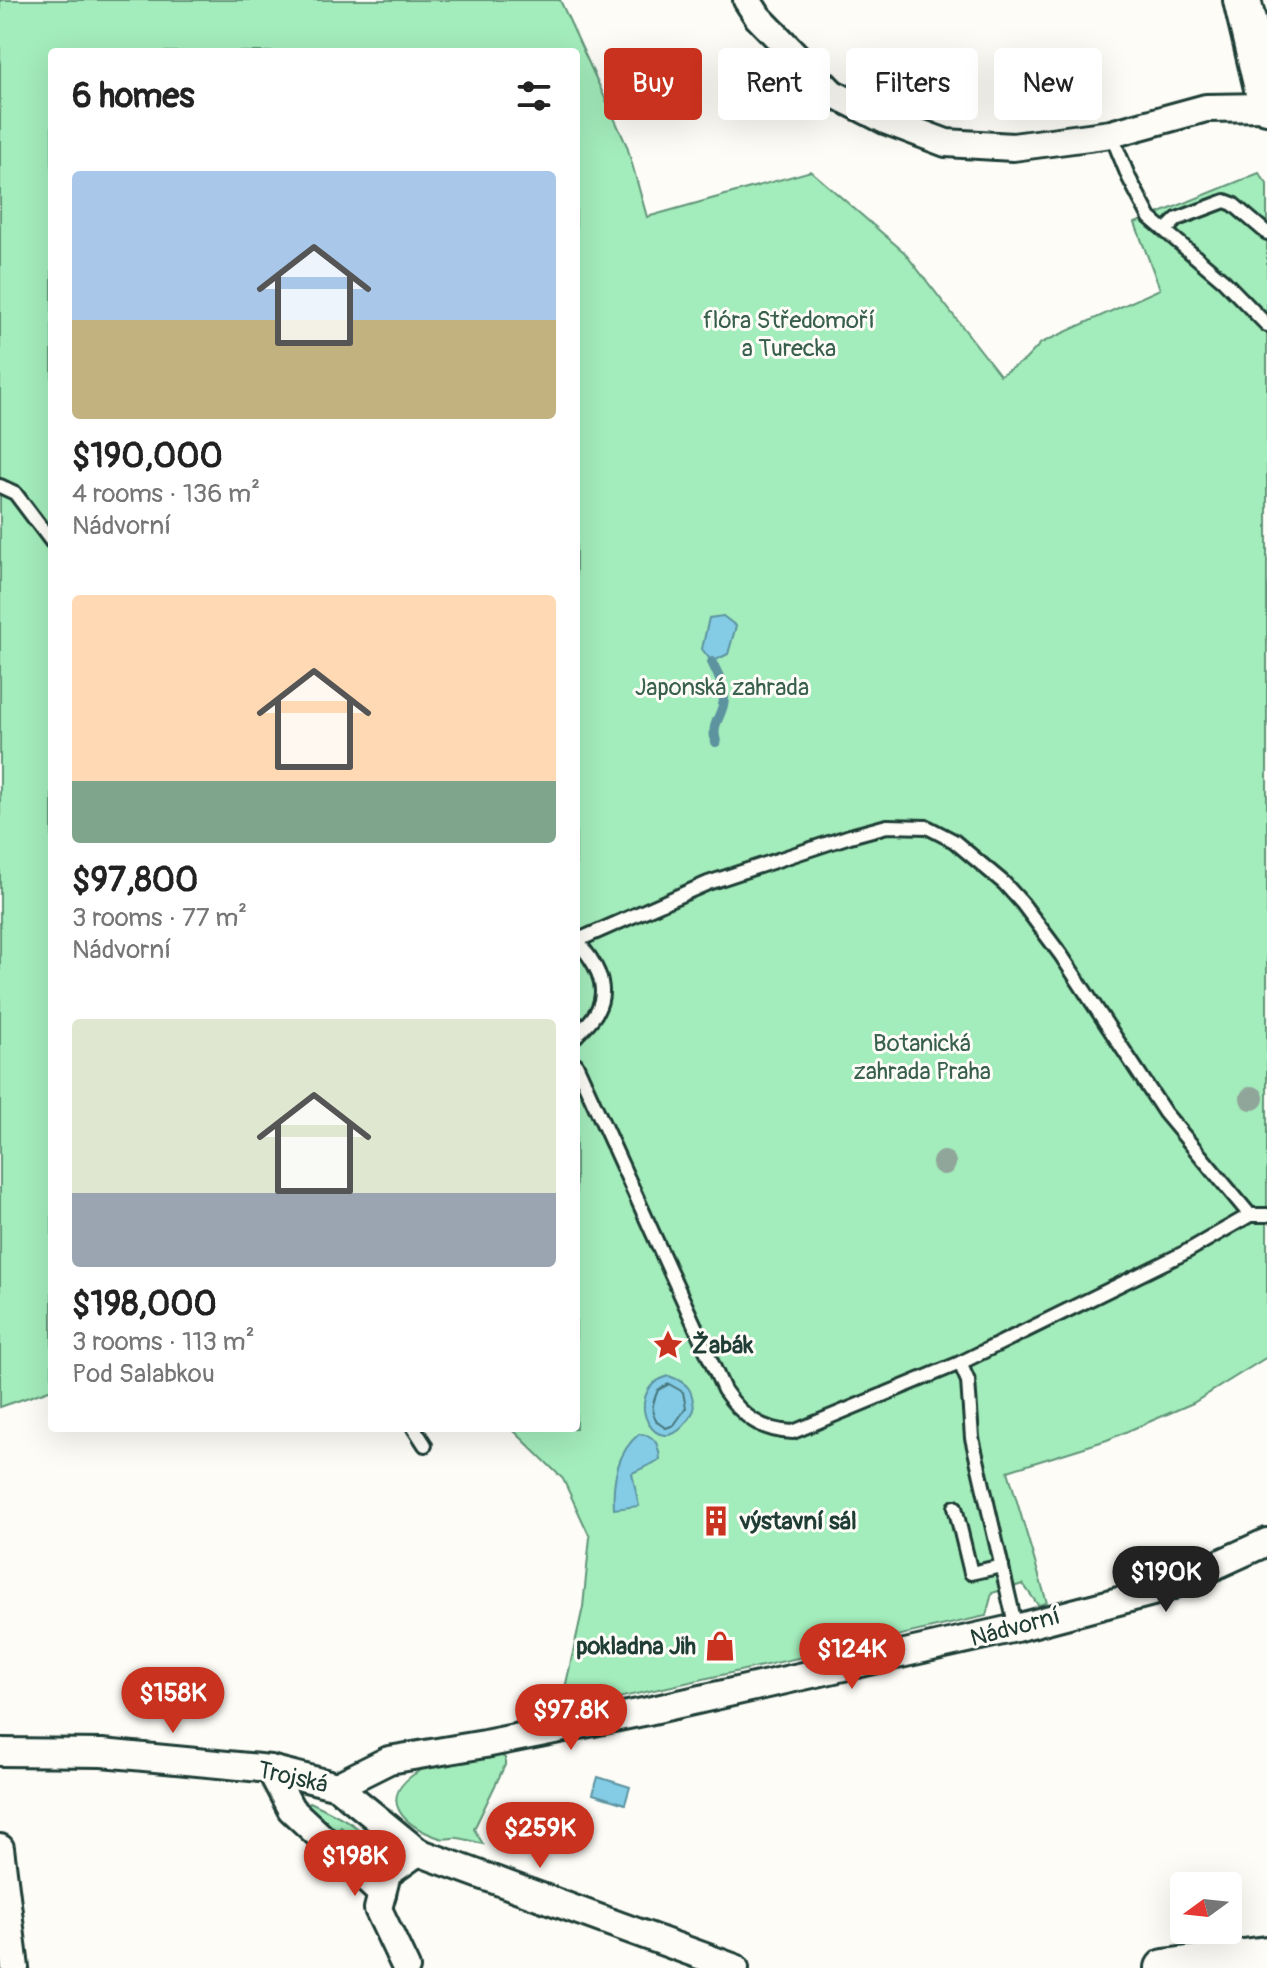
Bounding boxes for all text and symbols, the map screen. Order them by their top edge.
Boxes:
chip: Buy [604,48,702,120]
chip: Rent [718,48,830,120]
chip: Filters [846,48,978,120]
chip: New [994,48,1102,120]
icon: filters [512,74,556,118]
text: 6 homes [72,75,195,118]
icon: home [242,223,386,367]
park label: flóra Středomoří a Turecka [703,306,875,363]
text: $190,000 [72,435,223,478]
text: 4 rooms · 136 m² [72,478,260,510]
text: Nádvorní [72,510,171,542]
icon: home [242,647,386,791]
park label: Japonská zahrada [635,673,809,702]
text: $97,800 [72,859,198,902]
text: 3 rooms · 77 m² [72,902,247,934]
text: Nádvorní [72,934,171,966]
park label: Botanická zahrada Praha [853,1029,991,1086]
icon: home [242,1071,386,1215]
text: $198,000 [72,1283,217,1326]
text: 3 rooms · 113 m² [72,1326,255,1358]
place icon: Žabák [651,1328,685,1362]
place label: Žabák [692,1331,754,1360]
text: Pod Salabkou [72,1358,215,1390]
building icon: výstavní sál [699,1504,733,1538]
place label: výstavní sál [739,1507,857,1536]
pin: $190K [1110,1546,1222,1614]
text: $190K [1130,1556,1202,1588]
street label: Nádvorní [967,1602,1063,1653]
pin: $124K [796,1623,908,1691]
shop icon: pokladna Jih [703,1629,737,1663]
place label: pokladna Jih [576,1632,696,1661]
text: $124K [817,1633,887,1665]
pin: $158K [117,1667,229,1735]
text: $158K [139,1677,207,1709]
pin: $97.8K [506,1684,636,1752]
text: $97.8K [533,1694,609,1726]
street label: Trojská [255,1755,331,1800]
pin: $259K [484,1802,596,1870]
text: $259K [504,1812,576,1844]
pin: $198K [299,1830,411,1898]
text: $198K [322,1840,388,1872]
north arrow [1170,1872,1242,1944]
map controls [1170,1872,1242,1944]

